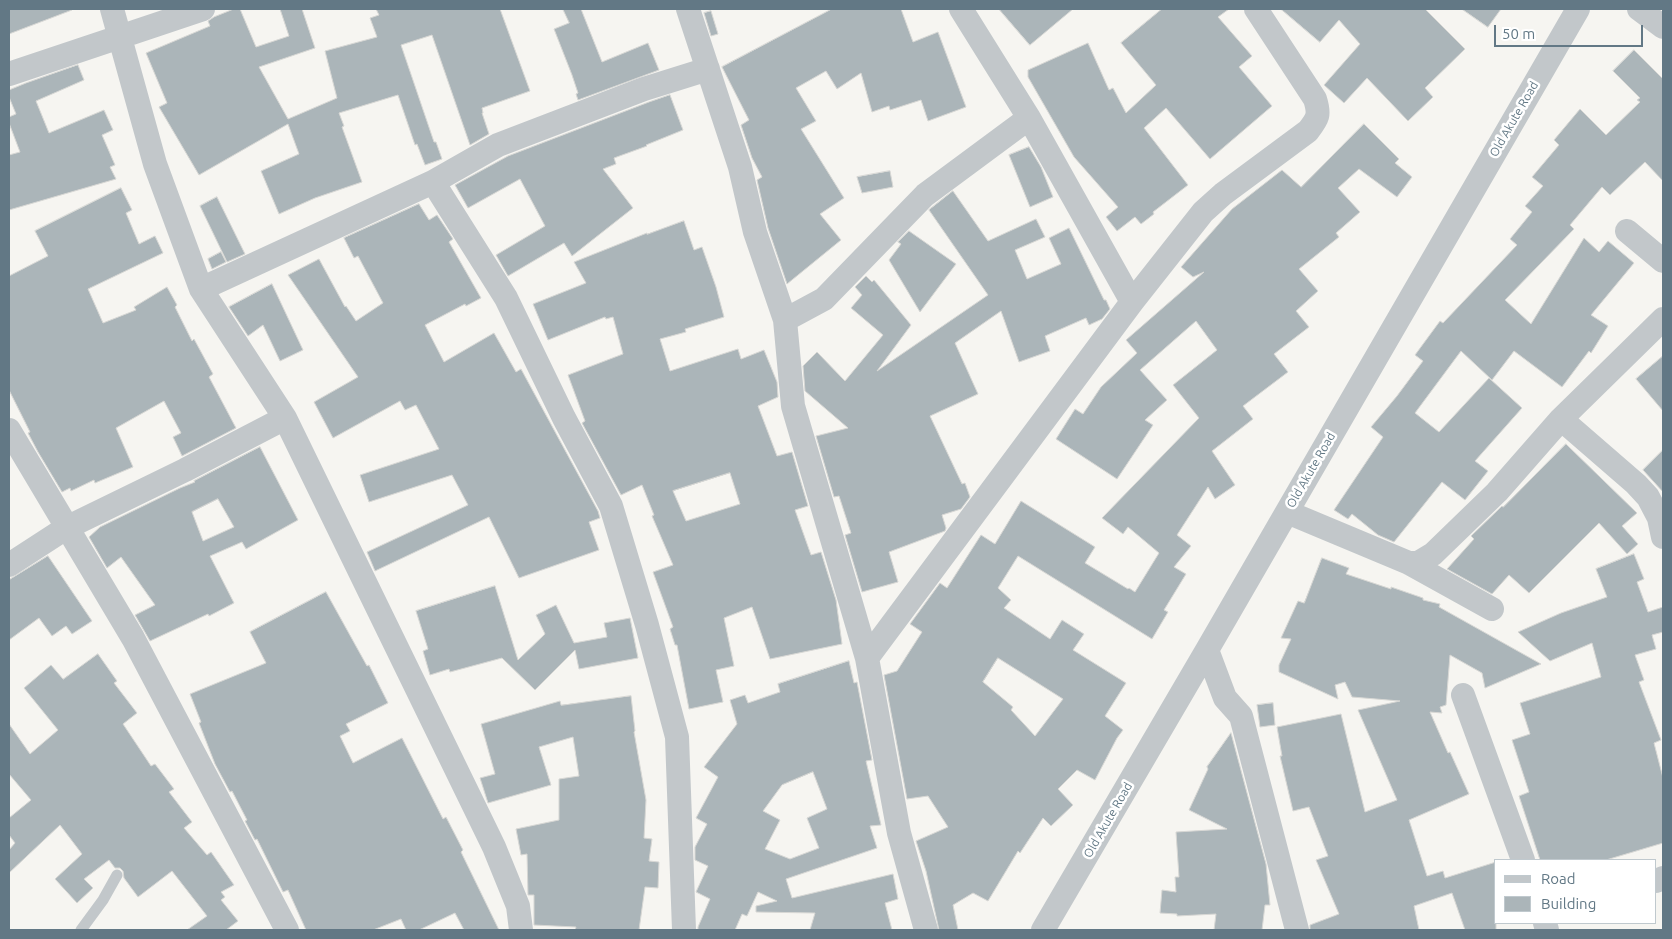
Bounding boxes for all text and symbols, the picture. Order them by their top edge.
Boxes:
scale bar [1497,15,1646,47]
text: 50 m [1502,25,1535,42]
street label: Old Akute Road [1487,79,1541,159]
street label: Old Akute Road [1284,430,1338,510]
street label: Old Akute Road [1081,780,1135,860]
legend [1494,859,1657,924]
text: Road [1541,870,1576,887]
text: Building [1541,895,1596,912]

